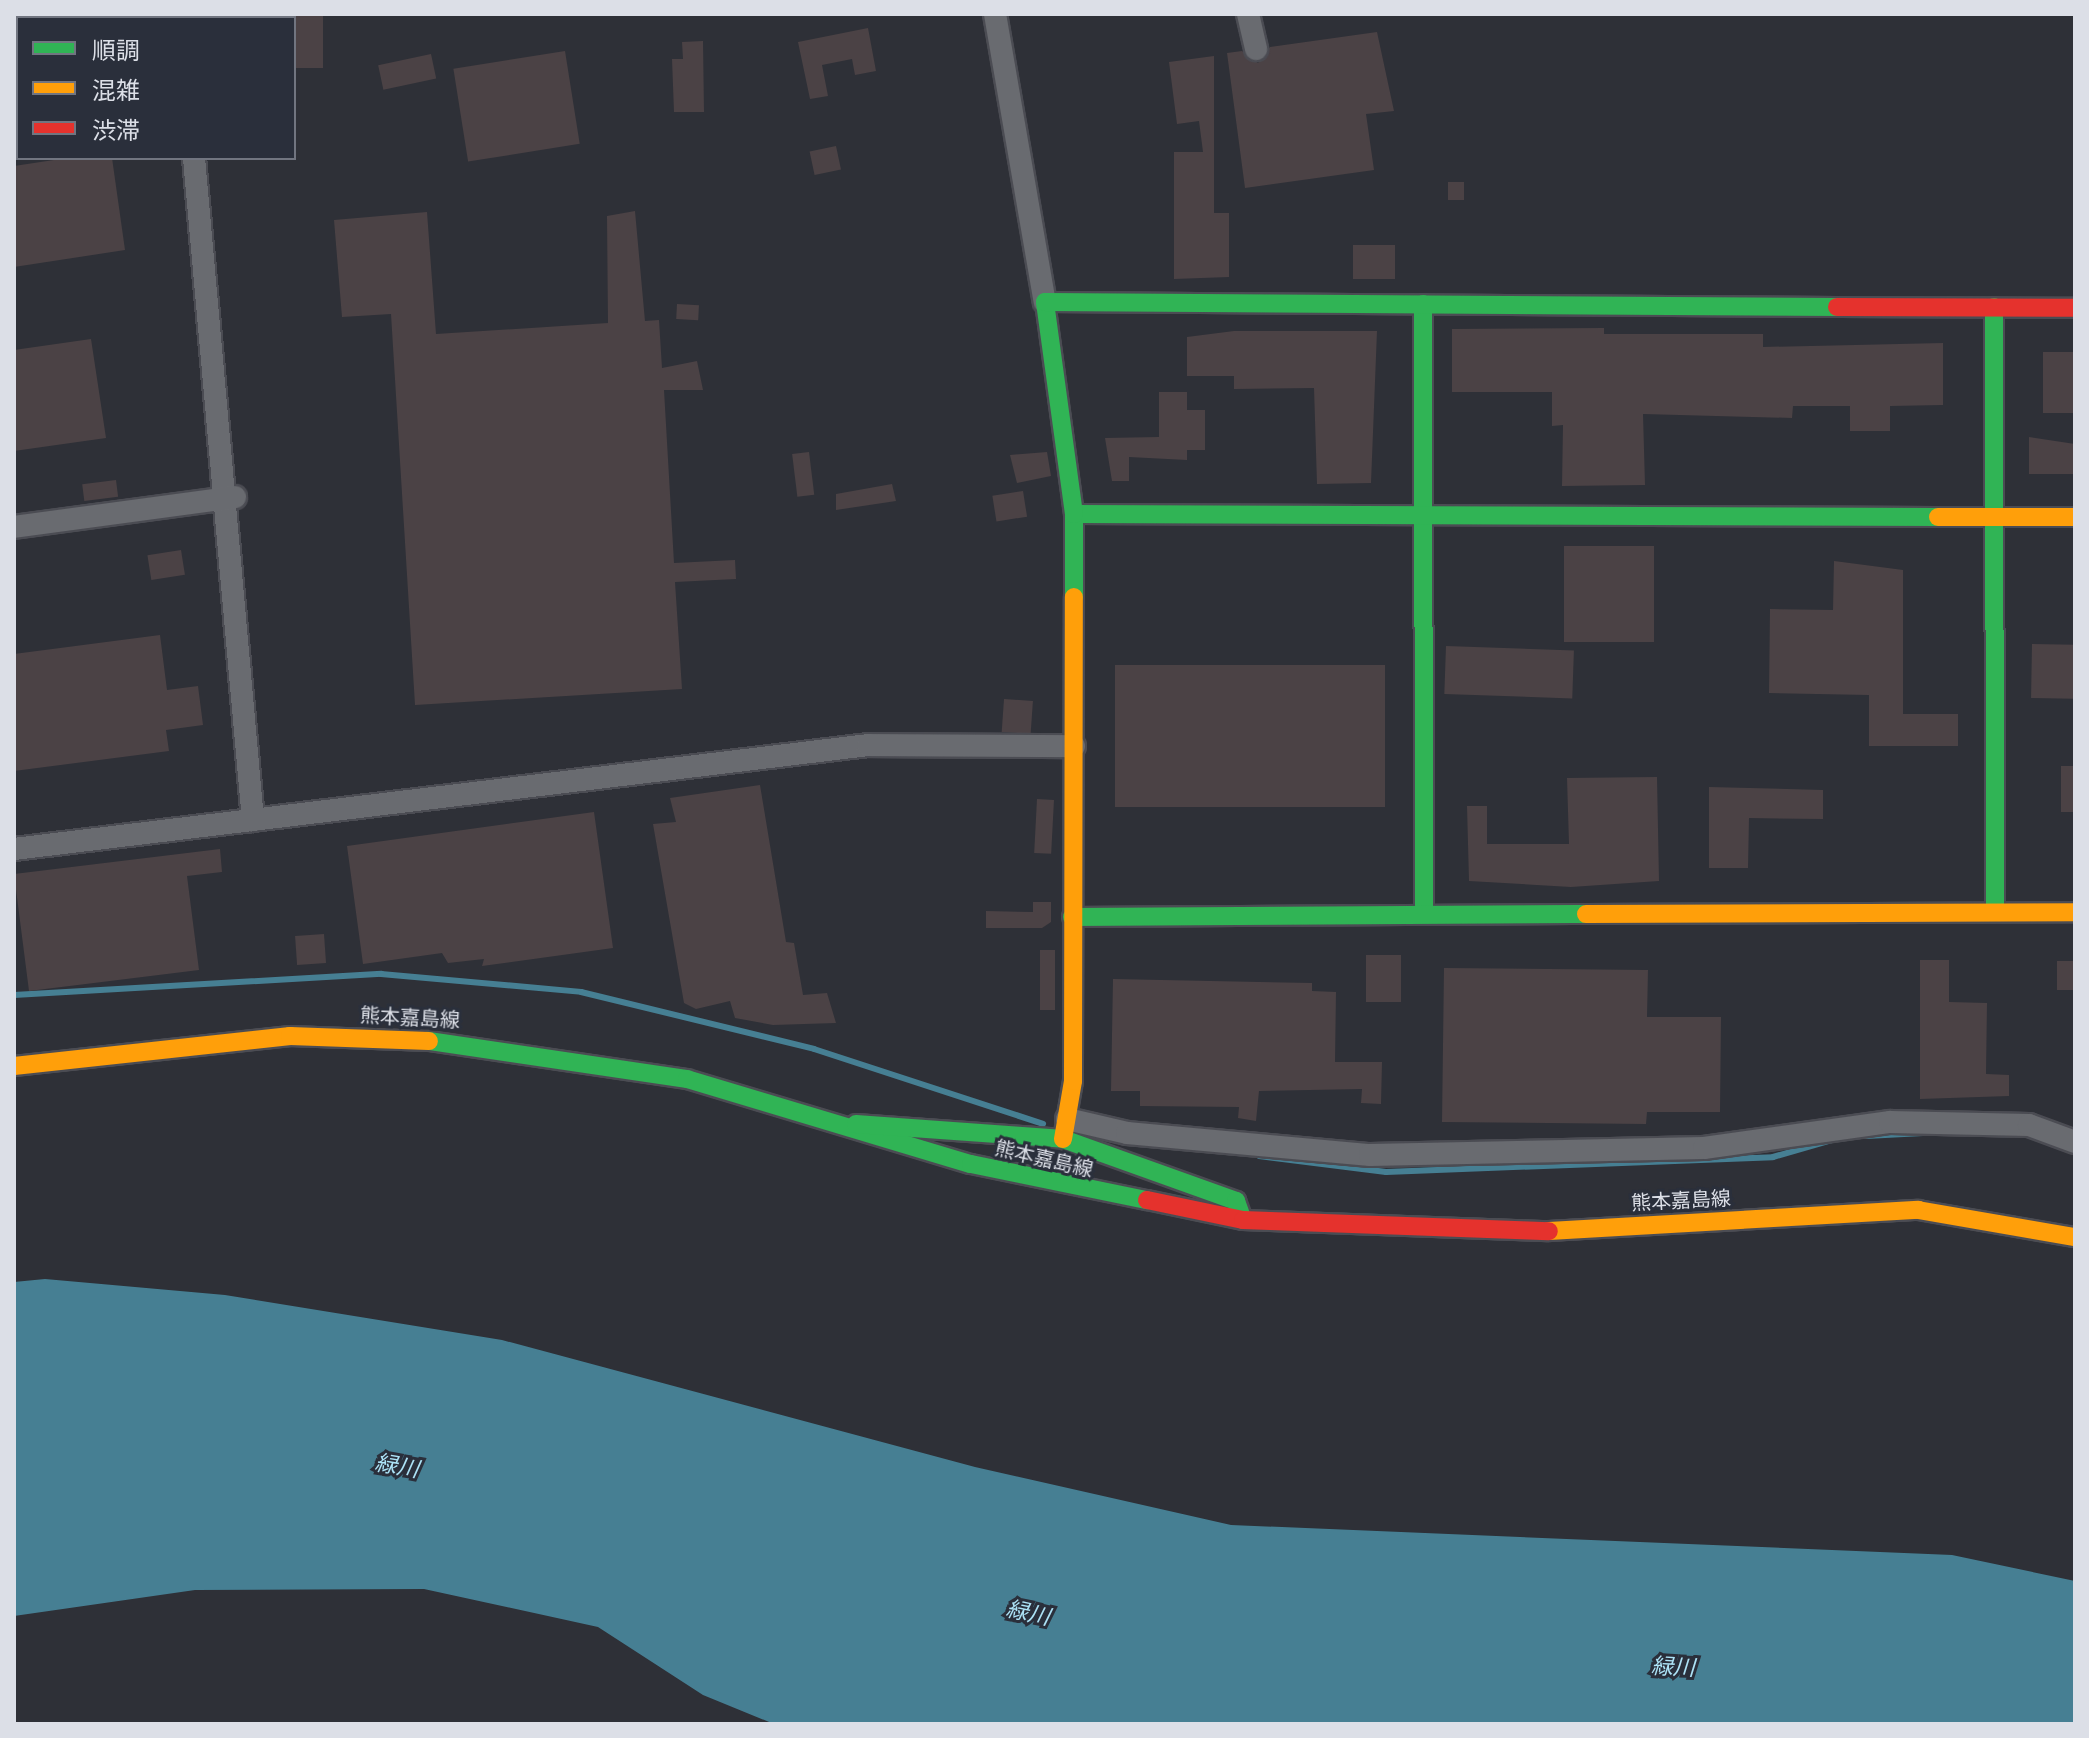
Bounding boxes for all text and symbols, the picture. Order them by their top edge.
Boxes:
legend [16,16,296,160]
text: 順調 [92,37,140,65]
text: 混雑 [92,77,140,105]
text: 渋滞 [92,117,140,145]
street label: 熊本嘉島線 [359,1003,461,1033]
street label: 熊本嘉島線 [993,1136,1095,1182]
street label: 熊本嘉島線 [1630,1186,1732,1216]
water label: 緑川 [373,1449,421,1483]
water label: 緑川 [1004,1596,1052,1630]
water label: 緑川 [1650,1653,1696,1681]

